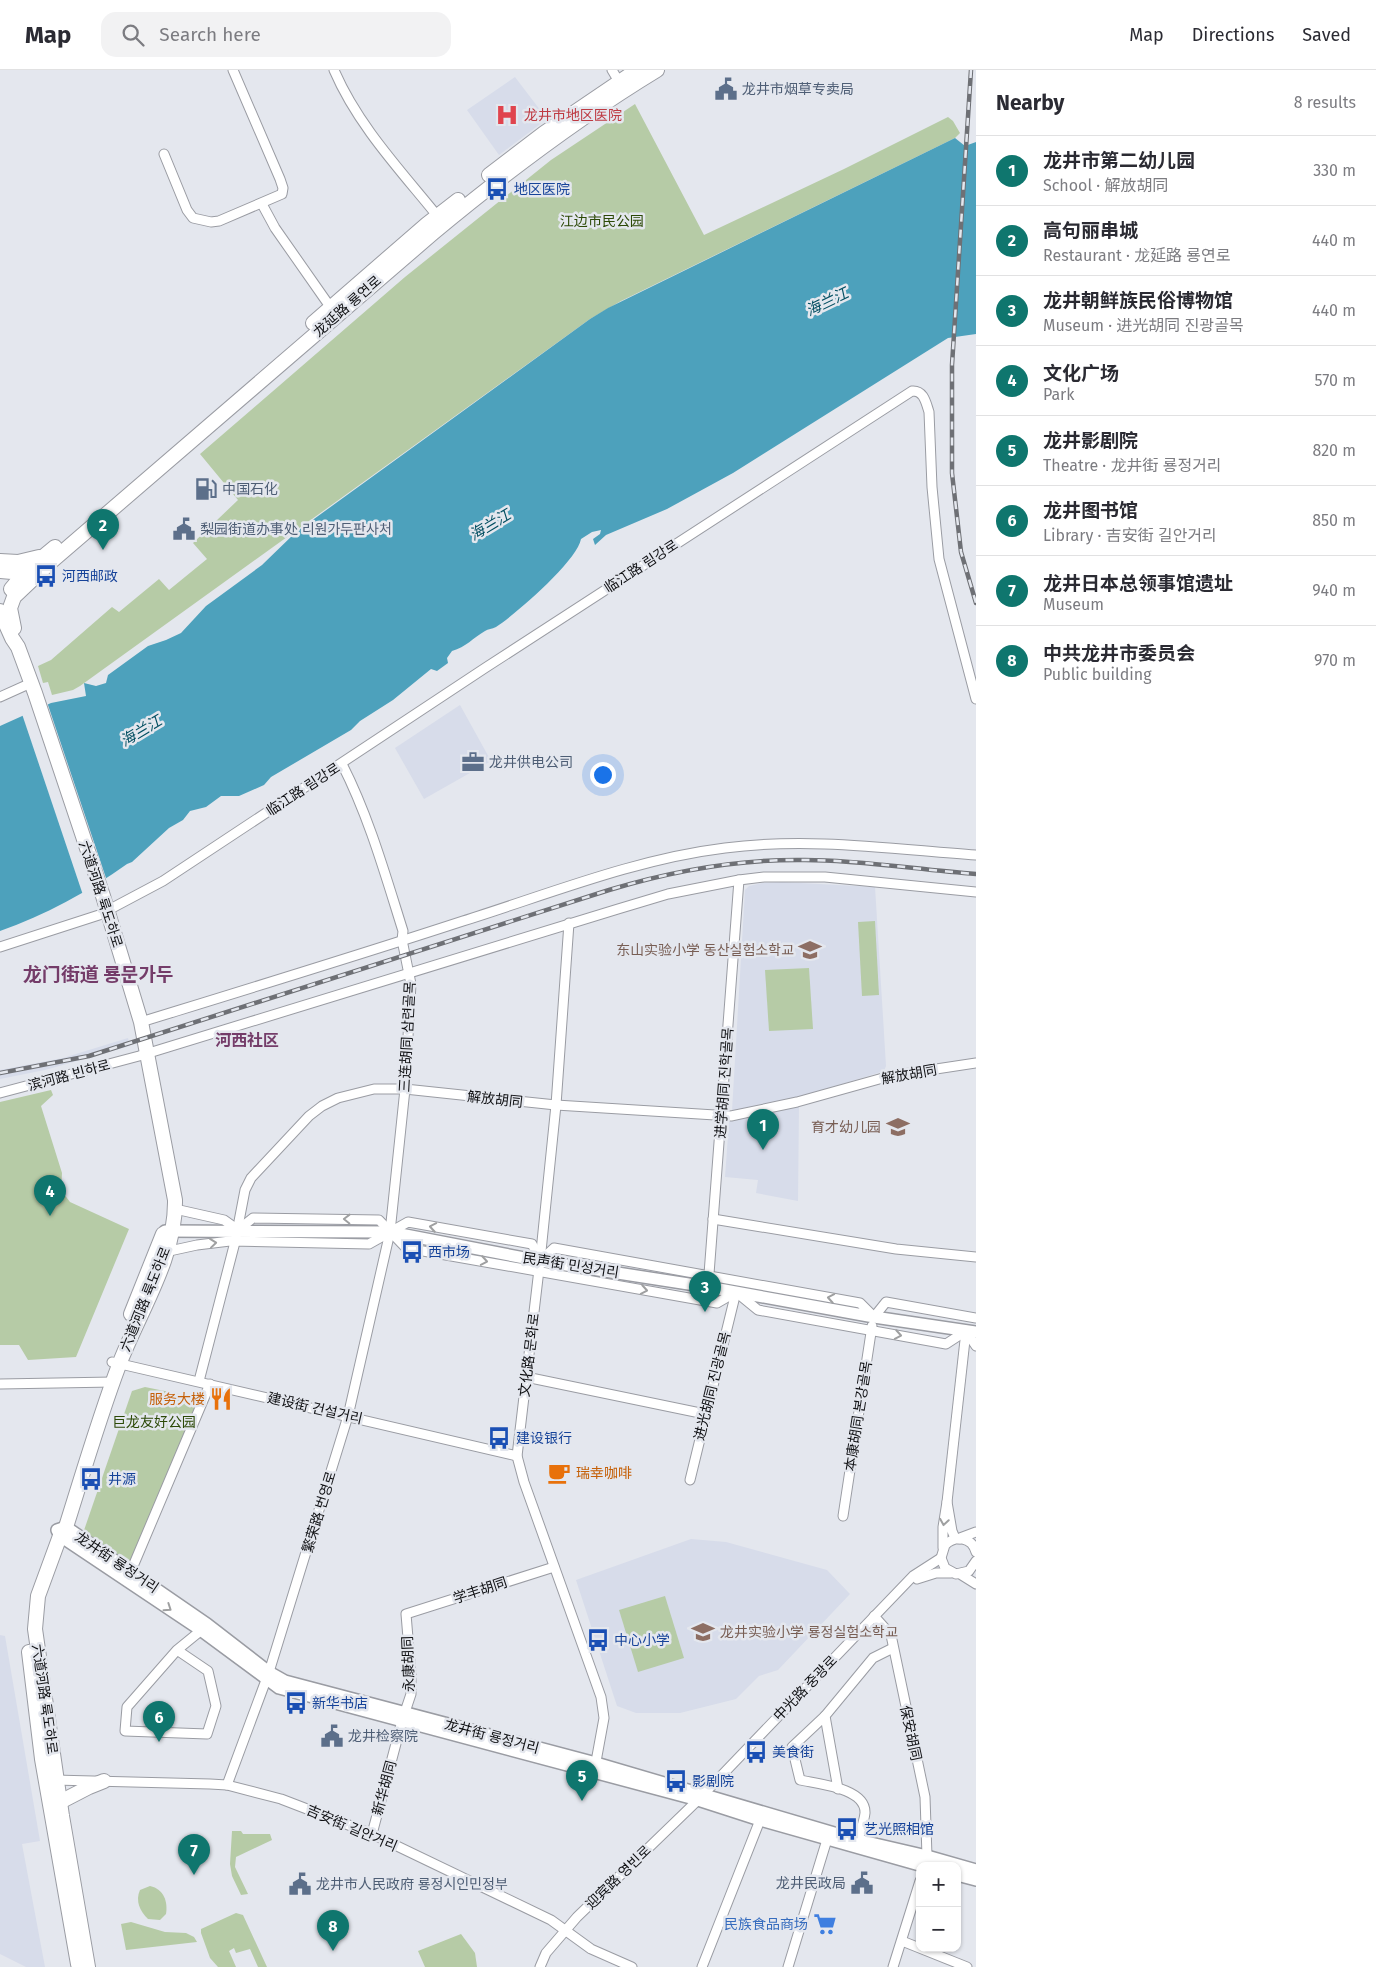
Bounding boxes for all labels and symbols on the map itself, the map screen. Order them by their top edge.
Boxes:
public building icon: 龙井市烟草专卖局 [713,76,739,102]
place label: 龙井市烟草专卖局 [742,81,854,98]
hospital icon: 龙井市地区医院 [494,102,520,128]
place label: 龙井市地区医院 [524,107,622,124]
bus stop icon: 地区医院 [484,176,510,202]
place label: 地区医院 [514,181,570,198]
park label: 江边市民公园 [560,213,644,230]
street label: 龙延路 룡연로 [310,272,385,340]
water label: 海兰江 [803,283,853,320]
fuel station icon: 中国石化 [193,476,219,502]
place label: 中国石化 [222,481,278,498]
water label: 海兰江 [466,505,516,544]
pin: 2 [87,509,119,550]
public building icon: 梨园街道办事处 리원가두판사처 [171,516,197,542]
place label: 梨园街道办事处 리원가두판사처 [200,521,392,538]
street label: 临江路 림강로 [601,536,681,597]
bus stop icon: 河西邮政 [33,563,59,589]
place label: 河西邮政 [62,568,118,585]
water label: 海兰江 [117,711,167,750]
office icon: 龙井供电公司 [460,749,486,775]
place label: 龙井供电公司 [489,754,573,771]
street label: 临江路 림강로 [263,759,343,820]
your location [590,762,616,788]
street label: 六道河路 륙도하로 [75,839,126,950]
school or university icon: 东山实验小学 동산실험소학교 [797,937,823,963]
place label: 东山实验小学 동산실험소학교 [616,942,794,959]
district label: 龙门街道 룡문가두 [23,963,173,986]
street label: 三连胡同 삼련골목 [396,981,419,1093]
street label: 进学胡同 진학골목 [712,1027,737,1139]
district label: 河西社区 [215,1031,279,1050]
street label: 滨河路 빈하로 [26,1056,112,1095]
street label: 解放胡同 [880,1061,938,1088]
street label: 解放胡同 [466,1088,524,1111]
pin: 1 [747,1109,779,1150]
school or university icon: 育才幼儿园 [885,1114,911,1140]
place label: 育才幼儿园 [811,1119,881,1136]
pin: 4 [34,1175,66,1216]
one-way arrow [343,1214,350,1224]
one-way arrow [429,1222,437,1232]
one-way arrow [209,1238,217,1249]
bus stop icon: 西市场 [399,1239,425,1265]
street label: 六道河路 륙도하로 [117,1244,174,1354]
place label: 西市场 [428,1244,470,1261]
street label: 民声街 민성거리 [522,1249,620,1281]
one-way arrow [479,1256,488,1266]
pin: 3 [689,1271,721,1312]
one-way arrow [639,1284,648,1294]
one-way arrow [827,1293,836,1303]
street label: 文化路 문화로 [516,1312,543,1398]
one-way arrow [894,1329,903,1340]
street label: 进光胡同 진광골목 [691,1330,734,1442]
street label: 本康胡同 본강골목 [841,1360,876,1472]
restaurant icon: 服务大楼 [208,1386,234,1412]
street label: 建设街 건설거리 [266,1389,364,1428]
place label: 服务大楼 [149,1391,205,1408]
park label: 巨龙友好公园 [112,1414,196,1431]
bus stop icon: 建设银行 [486,1425,512,1451]
place label: 建设银行 [516,1430,572,1447]
cafe icon: 瑞幸咖啡 [546,1460,572,1486]
place label: 瑞幸咖啡 [576,1465,632,1482]
bus stop icon: 井源 [78,1466,104,1492]
street label: 繁荣路 번영로 [299,1469,340,1555]
place label: 井源 [108,1471,136,1488]
one-way arrow [939,1518,950,1526]
street label: 龙井街 룡정거리 [72,1528,162,1597]
street label: 学丰胡同 [451,1574,509,1607]
one-way arrow [162,1602,171,1611]
school or university icon: 龙井实验小学 룡정실험소학교 [690,1619,716,1645]
place label: 龙井实验小学 룡정실험소학교 [720,1624,898,1641]
bus stop icon: 中心小学 [585,1627,611,1653]
place label: 中心小学 [614,1632,670,1649]
street label: 永康胡同 [399,1636,418,1692]
street label: 六道河路 륙도하로 [28,1643,61,1755]
street label: 中光路 중광로 [770,1652,841,1725]
bus stop icon: 新华书店 [283,1690,309,1716]
place label: 新华书店 [312,1695,368,1712]
pin: 6 [143,1701,175,1742]
street label: 保安胡同 [896,1704,925,1762]
street label: 龙井街 룡정거리 [443,1716,541,1757]
public building icon: 龙井检察院 [319,1723,345,1749]
place label: 龙井检察院 [348,1728,418,1745]
bus stop icon: 美食街 [743,1739,769,1765]
place label: 美食街 [772,1744,814,1761]
street label: 新华胡同 [369,1759,400,1817]
pin: 5 [566,1760,598,1801]
bus stop icon: 影剧院 [663,1768,689,1794]
place label: 影剧院 [692,1773,734,1790]
street label: 吉安街 길안거리 [304,1802,400,1855]
bus stop icon: 艺光照相馆 [834,1816,860,1842]
place label: 艺光照相馆 [864,1821,934,1838]
pin: 7 [178,1834,210,1875]
street label: 迎宾路 영빈로 [582,1842,655,1913]
public building icon: 龙井民政局 [849,1870,875,1896]
public building icon: 龙井市人民政府 룡정시인민정부 [287,1871,313,1897]
place label: 龙井民政局 [776,1875,846,1892]
place label: 龙井市人民政府 룡정시인민정부 [316,1876,508,1893]
pin: 8 [317,1910,349,1951]
supermarket icon: 民族食品商场 [812,1911,838,1937]
place label: 民族食品商场 [724,1916,808,1933]

